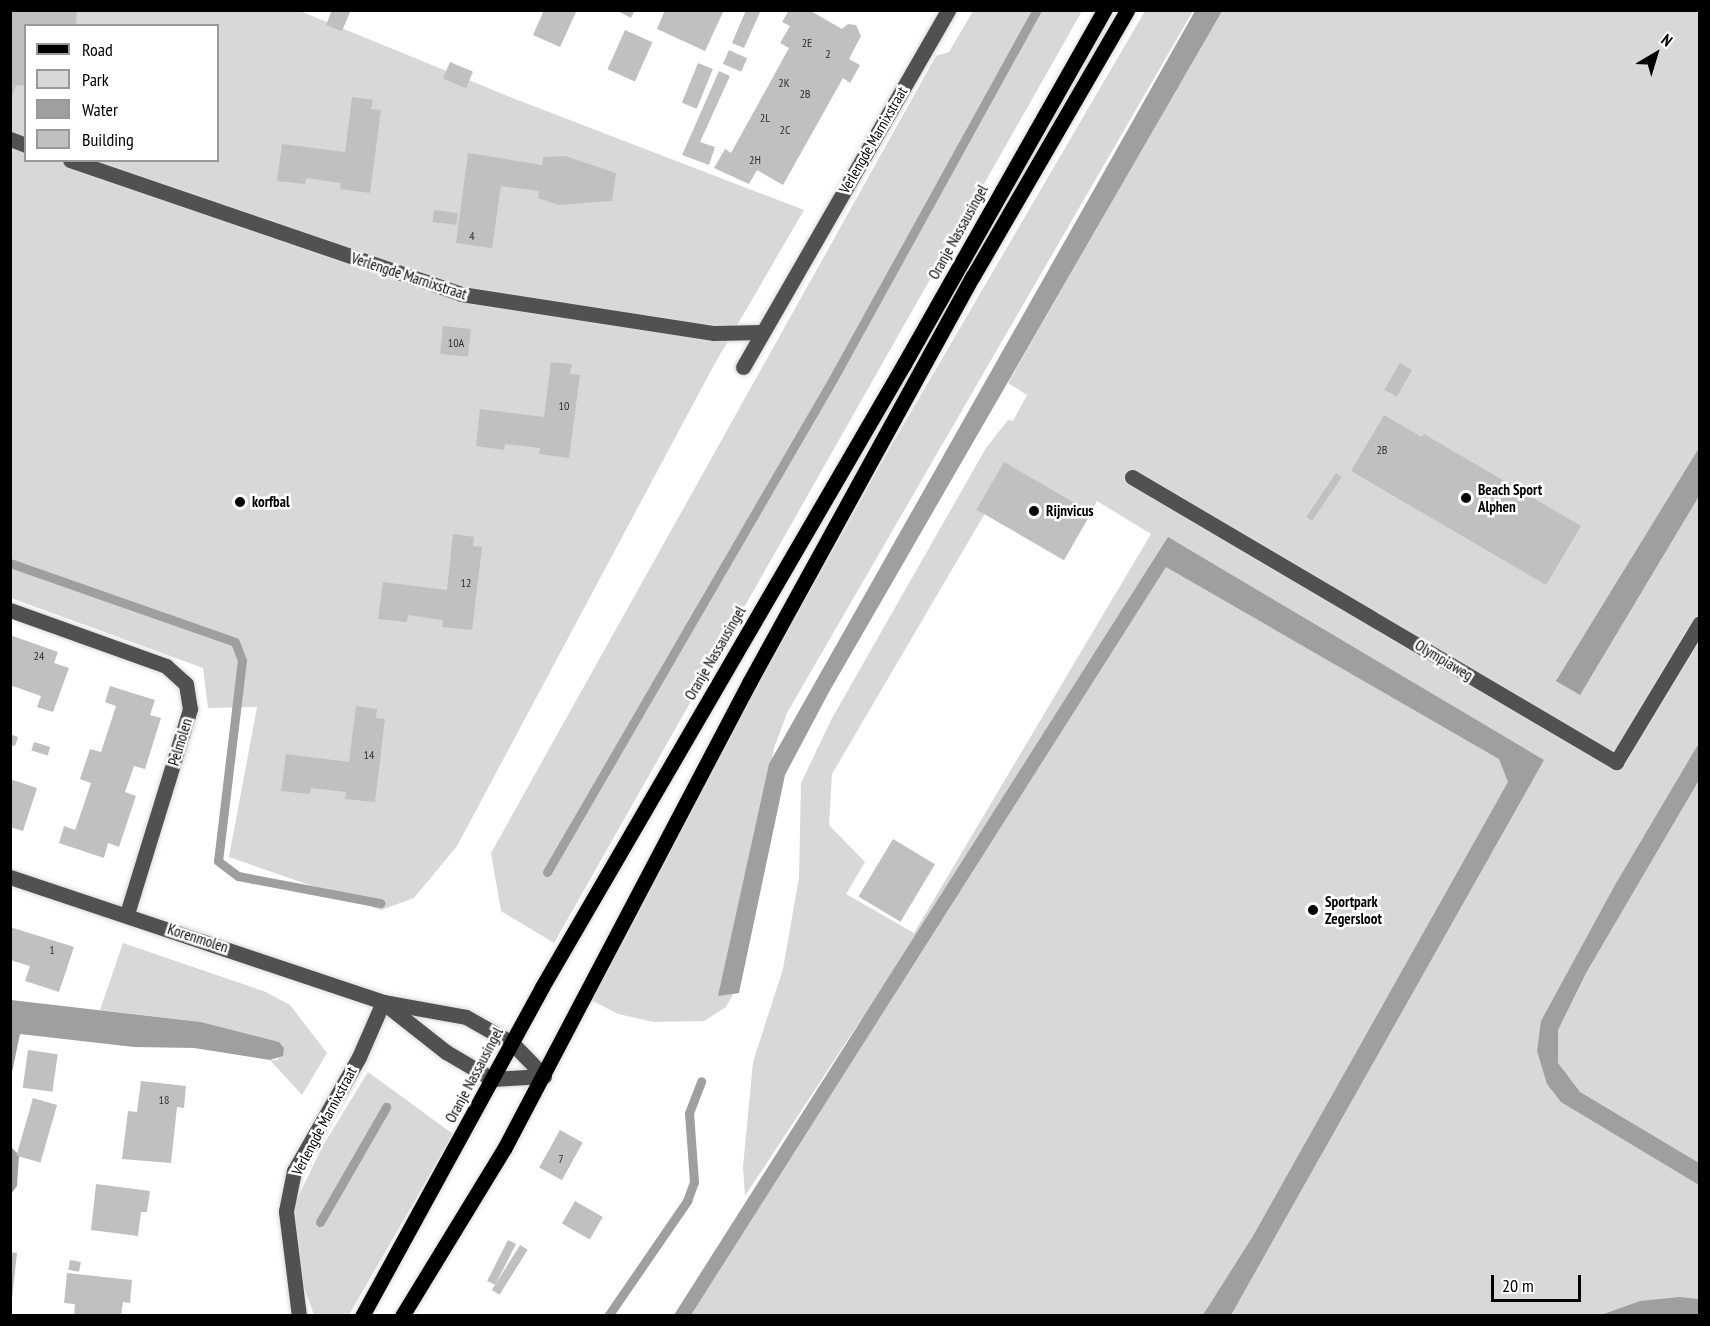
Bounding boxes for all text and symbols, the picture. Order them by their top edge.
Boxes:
legend [24,24,219,162]
north arrow [1626,24,1686,84]
text: N [1658,29,1677,50]
house number: 2E [802,36,812,50]
text: Road [82,38,113,61]
house number: 2 [825,47,831,61]
text: Park [82,68,109,91]
house number: 2K [778,76,790,90]
street label: Verlengde Marnixstraat [835,83,911,197]
house number: 2B [799,87,811,101]
text: Water [82,98,118,121]
house number: 2L [760,111,770,125]
house number: 2C [780,123,790,137]
text: Building [82,128,134,151]
house number: 2H [749,153,761,167]
street label: Oranje Nassausingel [925,182,991,282]
house number: 4 [469,229,475,243]
street label: Verlengde Marnixstraat [349,249,469,303]
house number: 10A [448,336,464,350]
house number: 10 [559,399,569,413]
house number: 2B [1376,443,1388,457]
place label: Beach Sport Alphen [1478,480,1542,515]
marker: Beach Sport Alphen [1459,491,1473,505]
place label: korfbal [252,493,290,511]
marker: korfbal [233,495,247,509]
place label: Rijnvicus [1046,502,1094,520]
marker: Rijnvicus [1027,504,1041,518]
house number: 12 [461,576,471,590]
street label: Oranje Nassausingel [681,603,749,703]
street label: Olympiaweg [1412,636,1476,684]
house number: 24 [34,649,44,663]
street label: Pelmolen [164,716,196,768]
house number: 14 [364,748,374,762]
place label: Sportpark Zegersloot [1325,892,1382,927]
marker: Sportpark Zegersloot [1306,903,1320,917]
street label: Korenmolen [165,920,231,956]
house number: 1 [49,943,55,957]
street label: Oranje Nassausingel [441,1024,507,1126]
street label: Verlengde Marnixstraat [288,1064,360,1178]
house number: 18 [159,1093,169,1107]
house number: 7 [558,1152,564,1166]
scale bar [1494,1263,1584,1301]
text: 20 m [1502,1274,1534,1297]

